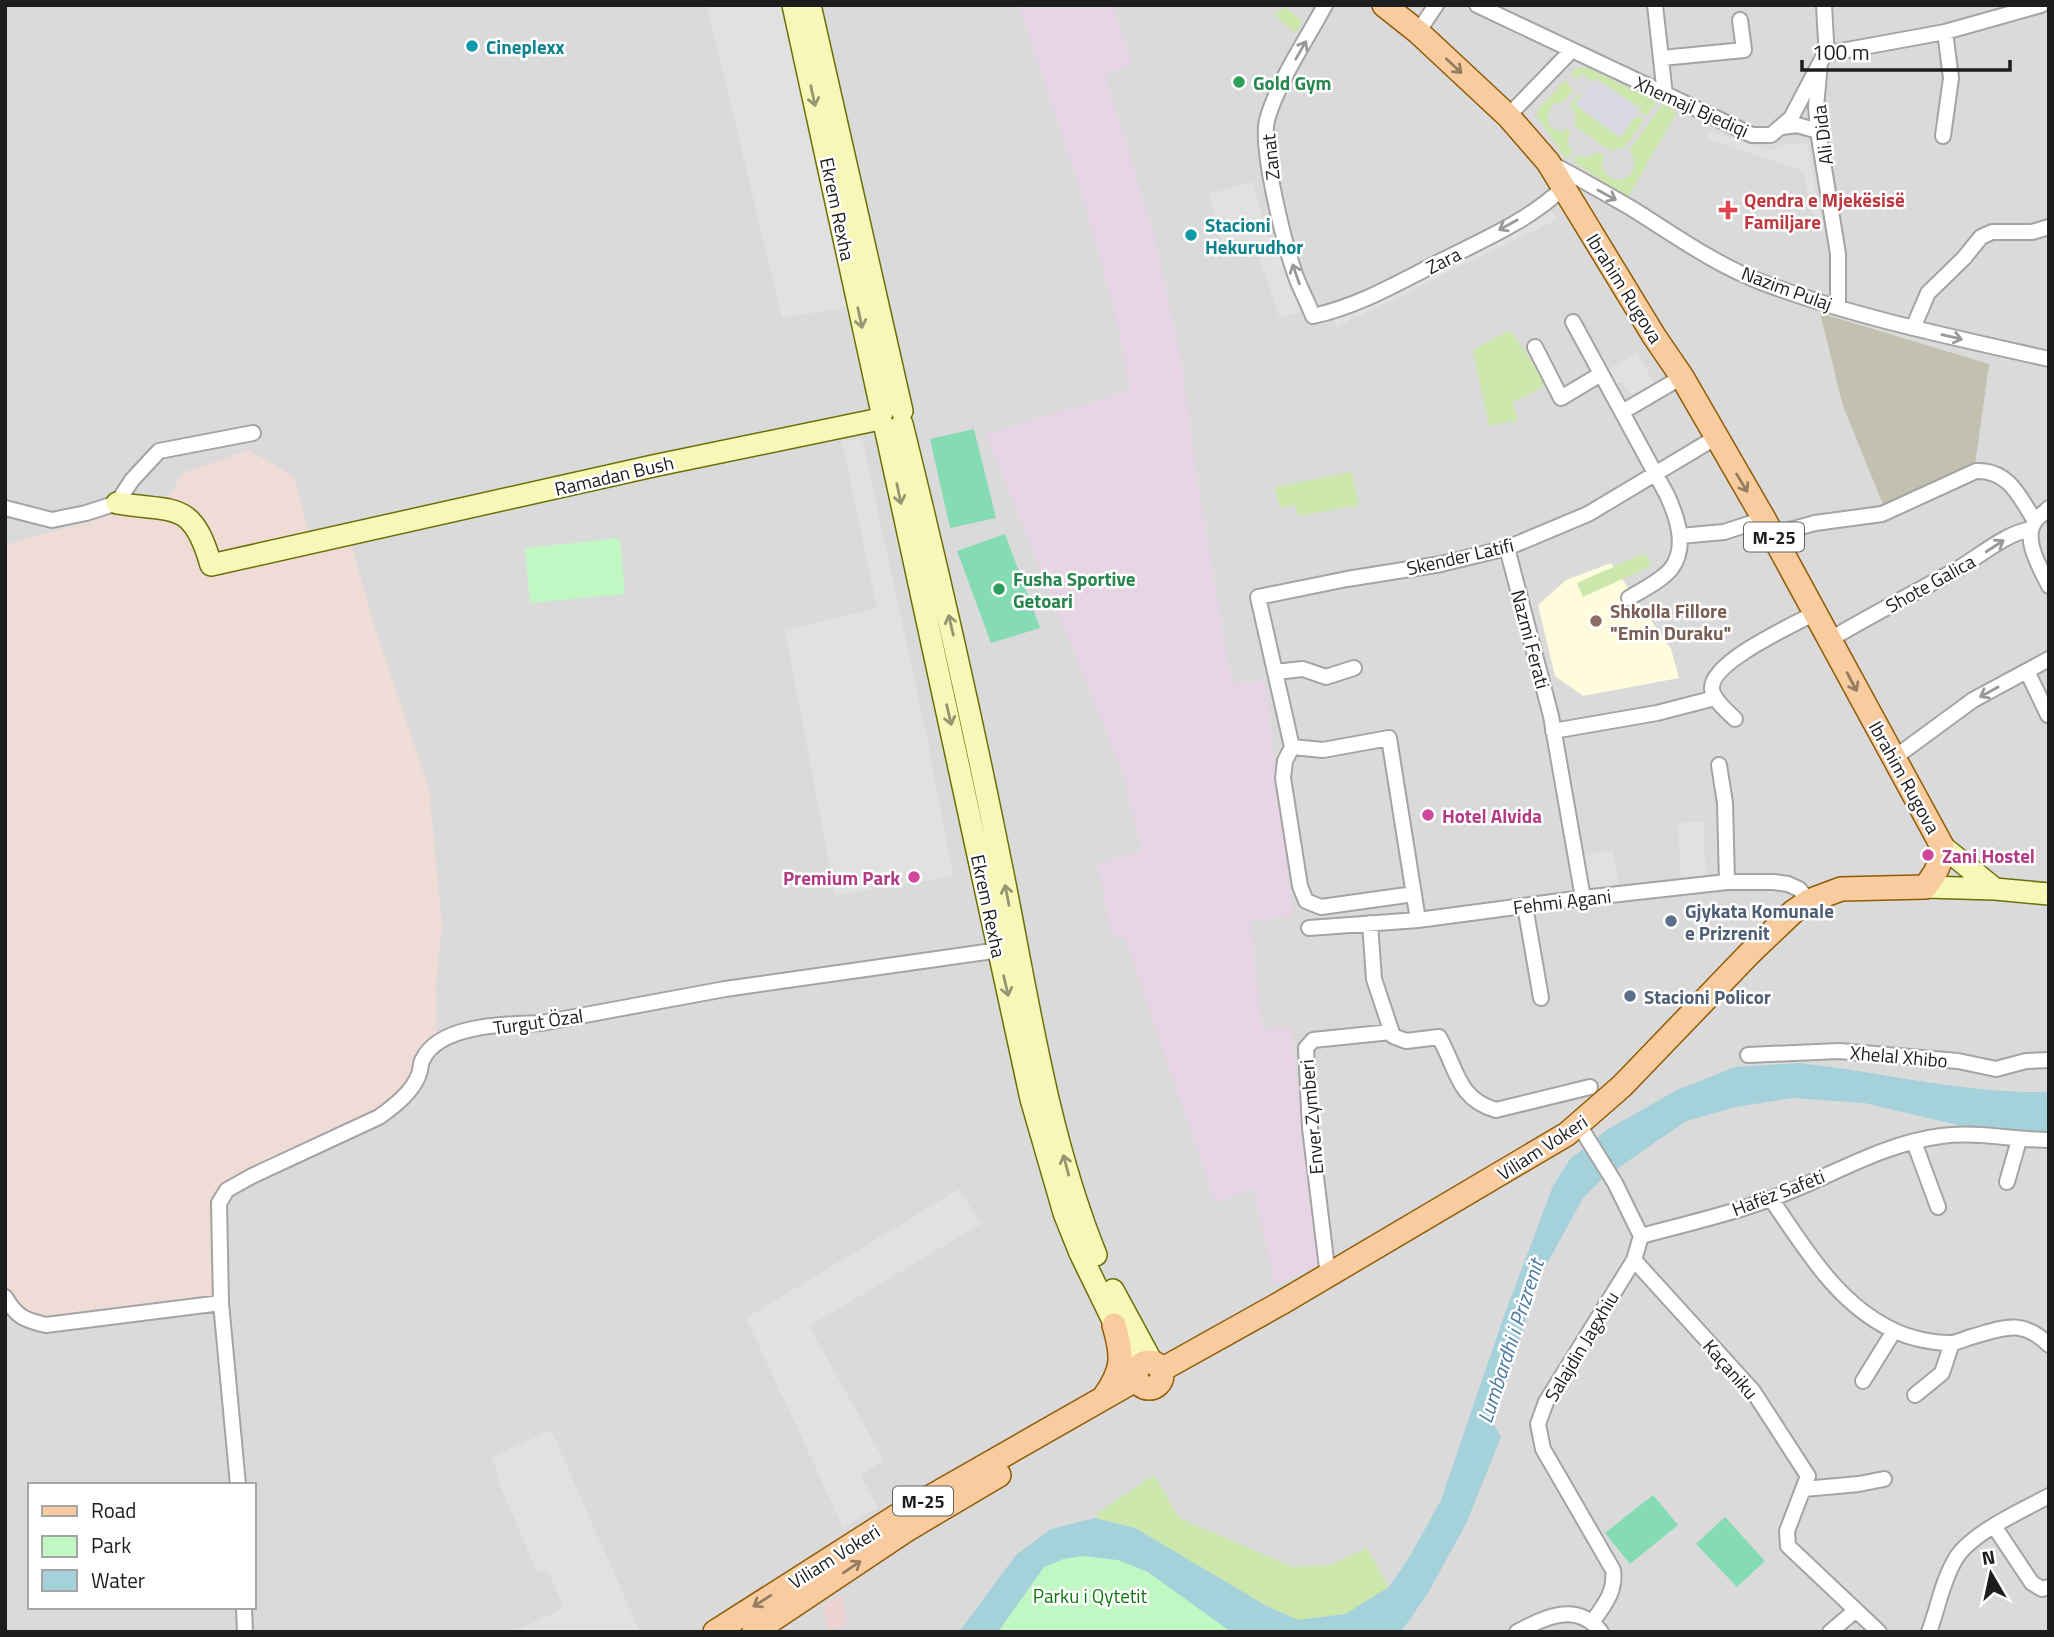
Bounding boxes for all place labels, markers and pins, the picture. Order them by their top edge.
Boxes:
place label: Cineplexx [486,32,565,61]
marker: Cineplexx [464,38,480,54]
place label: Gold Gym [1253,68,1331,97]
marker: Gold Gym [1231,74,1247,90]
place label: Qendra e Mjekësisë Familjare [1744,185,1905,236]
marker: Qendra e Mjekësisë Familjare [1718,200,1738,220]
place label: Stacioni Hekurudhor [1205,210,1303,261]
marker: Stacioni Hekurudhor [1183,227,1199,243]
place label: Fusha Sportive Getoari [1013,564,1136,615]
marker: Fusha Sportive Getoari [991,581,1007,597]
place label: Shkolla Fillore "Emin Duraku" [1610,596,1731,647]
marker: Shkolla Fillore "Emin Duraku" [1588,613,1604,629]
place label: Hotel Alvida [1442,801,1542,830]
marker: Hotel Alvida [1420,807,1436,823]
place label: Zani Hostel [1942,841,2035,870]
marker: Zani Hostel [1920,847,1936,863]
place label: Premium Park [783,863,900,892]
marker: Premium Park [906,869,922,885]
place label: Gjykata Komunale e Prizrenit [1685,896,1834,947]
marker: Gjykata Komunale e Prizrenit [1663,913,1679,929]
place label: Stacioni Policor [1644,982,1771,1011]
marker: Stacioni Policor [1622,988,1638,1004]

